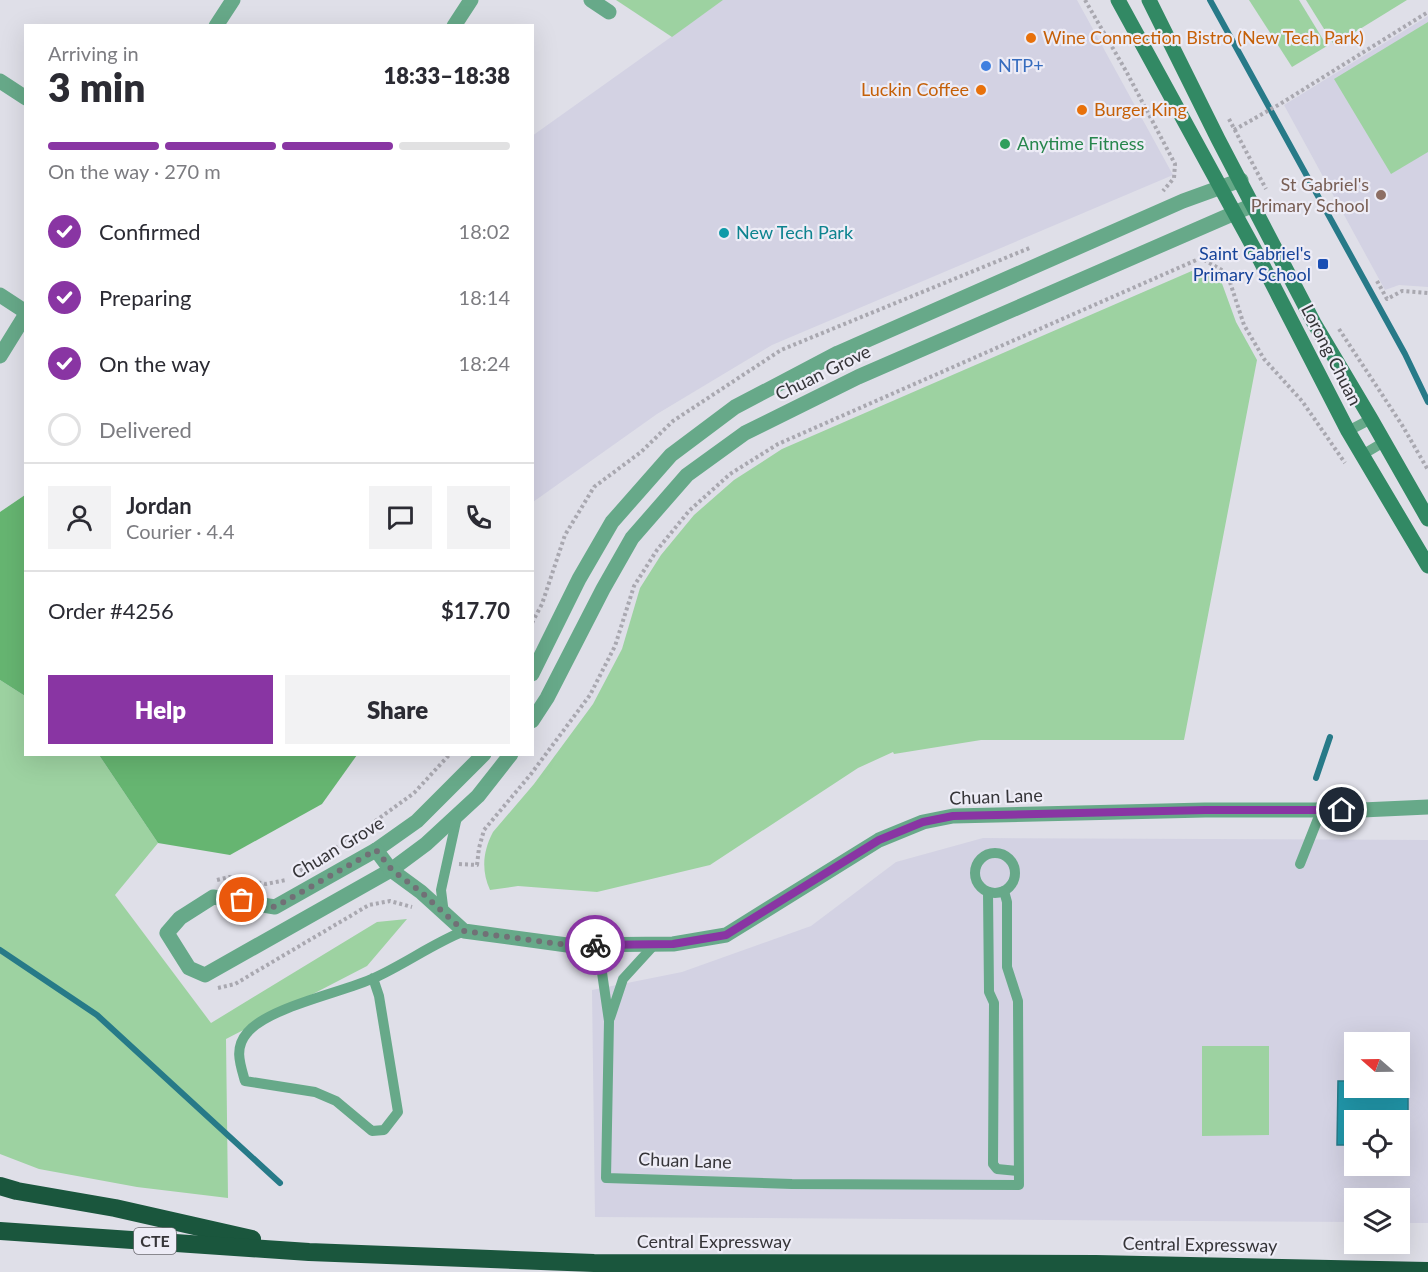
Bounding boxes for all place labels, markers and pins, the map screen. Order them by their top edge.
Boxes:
place label: Wine Connection Bistro (New Tech Park) [1043,26,1364,48]
marker: Wine Connection Bistro (New Tech Park) [1024,31,1038,45]
place label: NTP+ [998,54,1044,76]
marker: NTP+ [979,59,993,73]
place label: Luckin Coffee [861,78,969,100]
marker: Luckin Coffee [974,83,988,97]
place label: Burger King [1094,98,1187,120]
marker: Burger King [1075,103,1089,117]
place label: Anytime Fitness [1017,132,1145,154]
marker: Anytime Fitness [998,137,1012,151]
place label: St Gabriel's Primary School [1251,173,1369,216]
marker: St Gabriel's Primary School [1374,188,1388,202]
place label: New Tech Park [736,221,854,243]
marker: New Tech Park [717,226,731,240]
place label: Saint Gabriel's Primary School [1193,242,1311,285]
marker: Saint Gabriel's Primary School [1316,257,1330,271]
pin [1316,784,1367,835]
pin [216,874,267,925]

